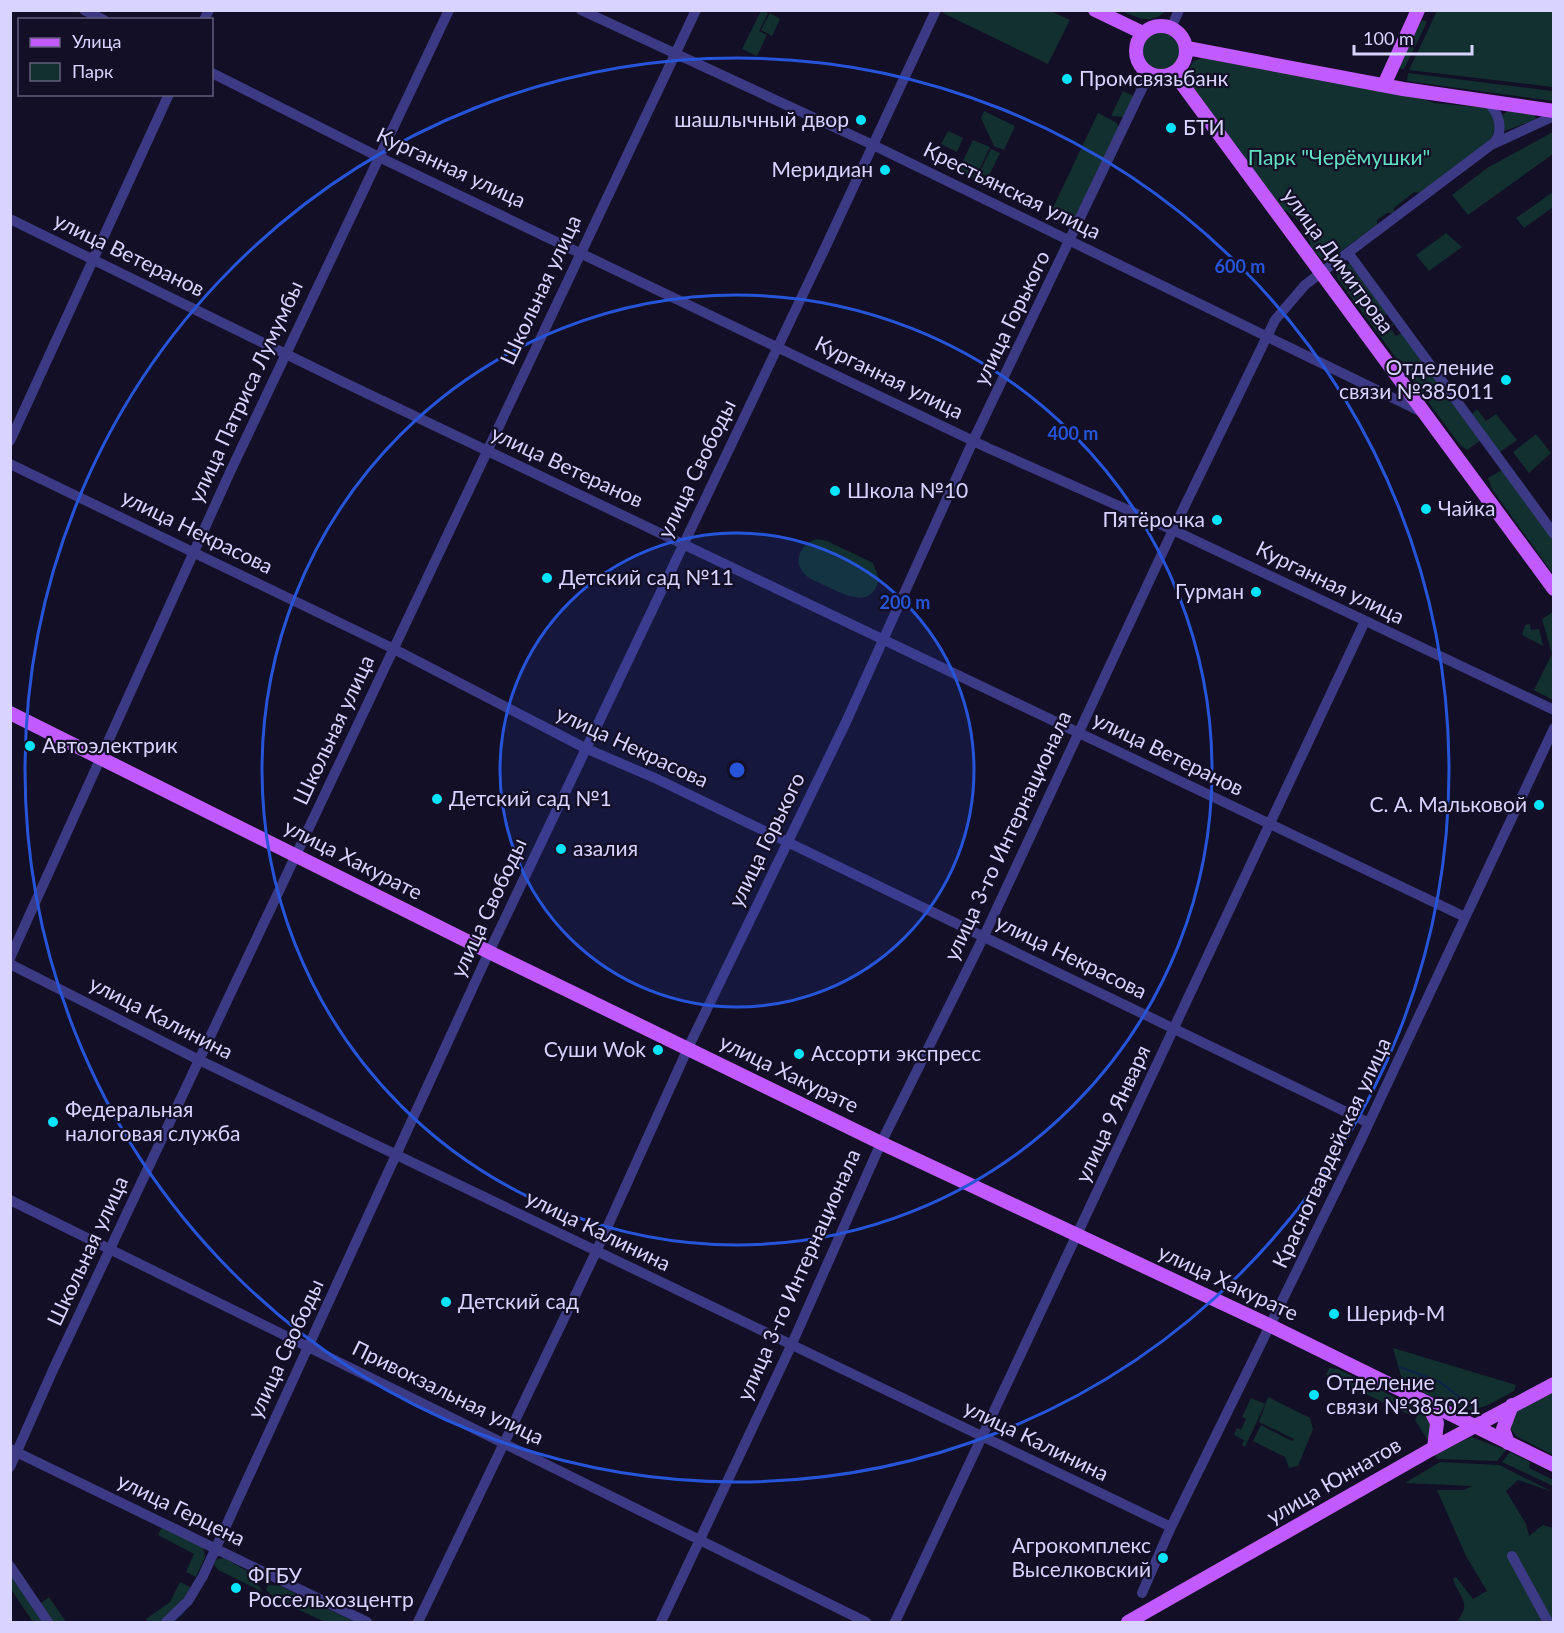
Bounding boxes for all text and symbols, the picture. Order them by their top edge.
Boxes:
legend [18,18,213,96]
scale bar [1354,18,1472,56]
text: 100 m [1363,27,1414,49]
text: Улица [72,30,122,52]
text: Парк [72,60,114,82]
place label: Промсвязьбанк [1079,65,1229,90]
marker: Промсвязьбанк [1060,72,1074,86]
place label: шашлычный двор [674,106,849,131]
marker: шашлычный двор [854,113,868,127]
place label: БТИ [1183,114,1224,139]
street label: Курганная улица [373,121,530,212]
marker: БТИ [1164,121,1178,135]
street label: Крестьянская улица [920,136,1105,243]
park label: Парк "Черёмушки" [1248,144,1430,169]
place label: Меридиан [772,156,873,181]
marker: Меридиан [878,163,892,177]
street label: улица Димитрова [1278,183,1400,338]
street label: улица Ветеранов [50,206,209,301]
street label: Школьная улица [494,211,585,368]
street label: улица Горького [967,246,1054,389]
text: 600 m [1215,255,1265,277]
street label: улица Патриса Лумумбы [182,276,307,506]
street label: Курганная улица [811,330,968,423]
place label: Отделение связи №385011 [1339,354,1494,403]
marker: Отделение связи №385011 [1499,373,1513,387]
street label: улица Свободы [651,395,740,542]
street label: улица Ветеранов [488,420,648,512]
text: 400 m [1048,422,1098,444]
place label: Школа №10 [847,477,968,502]
street label: улица Некрасова [118,483,277,578]
marker: Школа №10 [828,484,842,498]
place label: Чайка [1438,495,1495,520]
marker: Чайка [1419,502,1433,516]
place label: Пятёрочка [1102,506,1205,531]
marker: Пятёрочка [1210,513,1224,527]
street label: Курганная улица [1252,535,1409,628]
place label: Детский сад №11 [559,564,734,589]
marker: Детский сад №11 [540,571,554,585]
place label: Гурман [1175,578,1244,603]
marker: Гурман [1249,585,1263,599]
text: 200 m [880,591,930,613]
street label: Школьная улица [287,651,378,808]
street label: улица Некрасова [552,699,713,792]
street label: улица Ветеранов [1089,705,1248,800]
street label: улица 3-го Интернационала [938,706,1076,964]
place label: Автоэлектрик [42,732,178,757]
marker: Автоэлектрик [23,739,37,753]
centre of rings [727,760,747,780]
street label: улица Горького [722,768,809,911]
place label: Детский сад №1 [449,785,612,810]
place label: С. А. Мальковой [1369,791,1527,816]
marker: Детский сад №1 [430,792,444,806]
marker: С. А. Мальковой [1532,798,1546,812]
street label: улица Хакурате [280,813,427,904]
street label: улица Свободы [444,834,531,981]
place label: азалия [573,835,638,860]
marker: азалия [554,842,568,856]
street label: улица Некрасова [992,908,1151,1003]
street label: улица Калинина [86,970,238,1064]
street label: улица Хакурате [716,1028,863,1117]
street label: Красногвардейская улица [1266,1033,1395,1271]
place label: Суши Wok [544,1036,646,1061]
place label: Ассорти экспресс [811,1040,981,1065]
street label: улица 9 Января [1069,1041,1154,1186]
marker: Суши Wok [651,1043,665,1057]
marker: Ассорти экспресс [792,1047,806,1061]
place label: Федеральная налоговая служба [65,1096,240,1145]
marker: Федеральная налоговая служба [46,1115,60,1129]
street label: улица 3-го Интернационала [731,1145,865,1404]
street label: Школьная улица [41,1172,132,1329]
street label: улица Калинина [522,1184,675,1275]
street label: улица Хакурате [1155,1238,1303,1325]
street label: улица Свободы [241,1275,328,1422]
place label: Детский сад [458,1288,579,1313]
marker: Детский сад [439,1295,453,1309]
place label: Шериф-М [1346,1300,1445,1325]
marker: Шериф-М [1327,1307,1341,1321]
street label: Привокзальная улица [349,1334,548,1449]
place label: Отделение связи №385021 [1326,1369,1481,1418]
marker: Отделение связи №385021 [1307,1388,1321,1402]
street label: улица Калинина [960,1394,1113,1485]
street label: улица Юннатов [1262,1431,1405,1528]
street label: улица Герцена [114,1467,250,1550]
place label: Агрокомплекс Выселковский [1011,1532,1151,1581]
marker: Агрокомплекс Выселковский [1156,1551,1170,1565]
place label: ФГБУ Россельхозцентр [248,1562,414,1611]
marker: ФГБУ Россельхозцентр [229,1581,243,1595]

